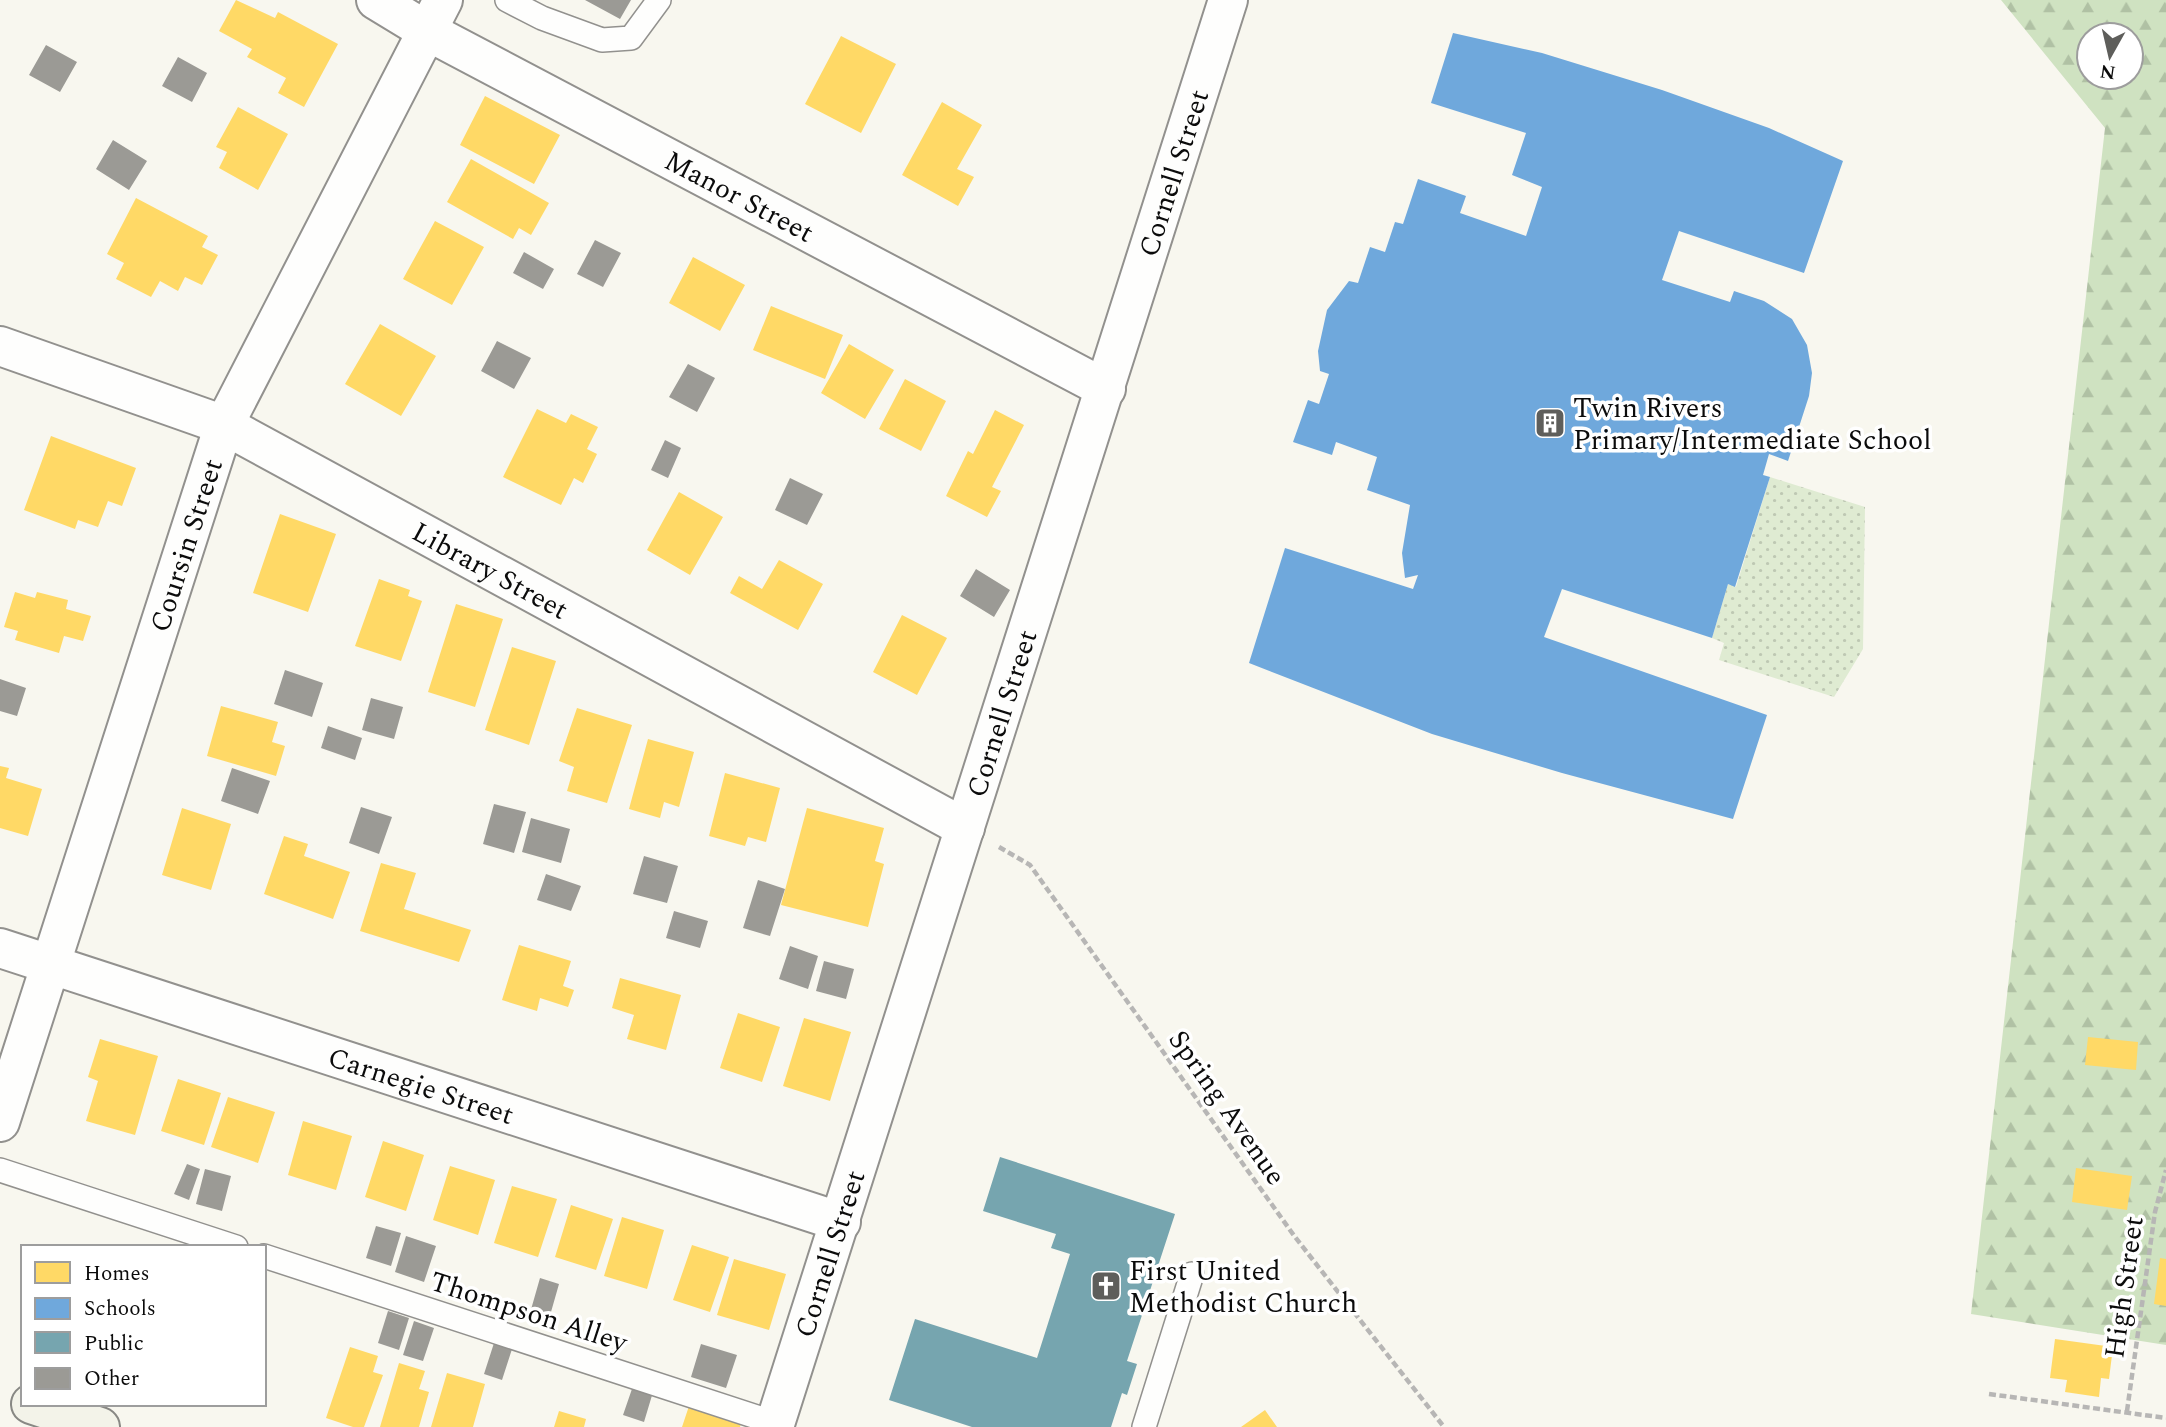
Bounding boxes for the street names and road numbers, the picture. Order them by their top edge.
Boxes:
street label: Cornell Street [1128,84,1221,263]
street label: Manor Street [656,140,821,254]
street label: Coursin Street [139,453,235,638]
street label: Library Street [404,511,576,631]
street label: Cornell Street [956,624,1049,803]
street label: Spring Avenue [1157,1021,1296,1195]
street label: Carnegie Street [322,1036,519,1137]
street label: Cornell Street [784,1165,877,1343]
street label: High Street [2093,1213,2156,1361]
street label: Thompson Alley [424,1260,634,1365]

